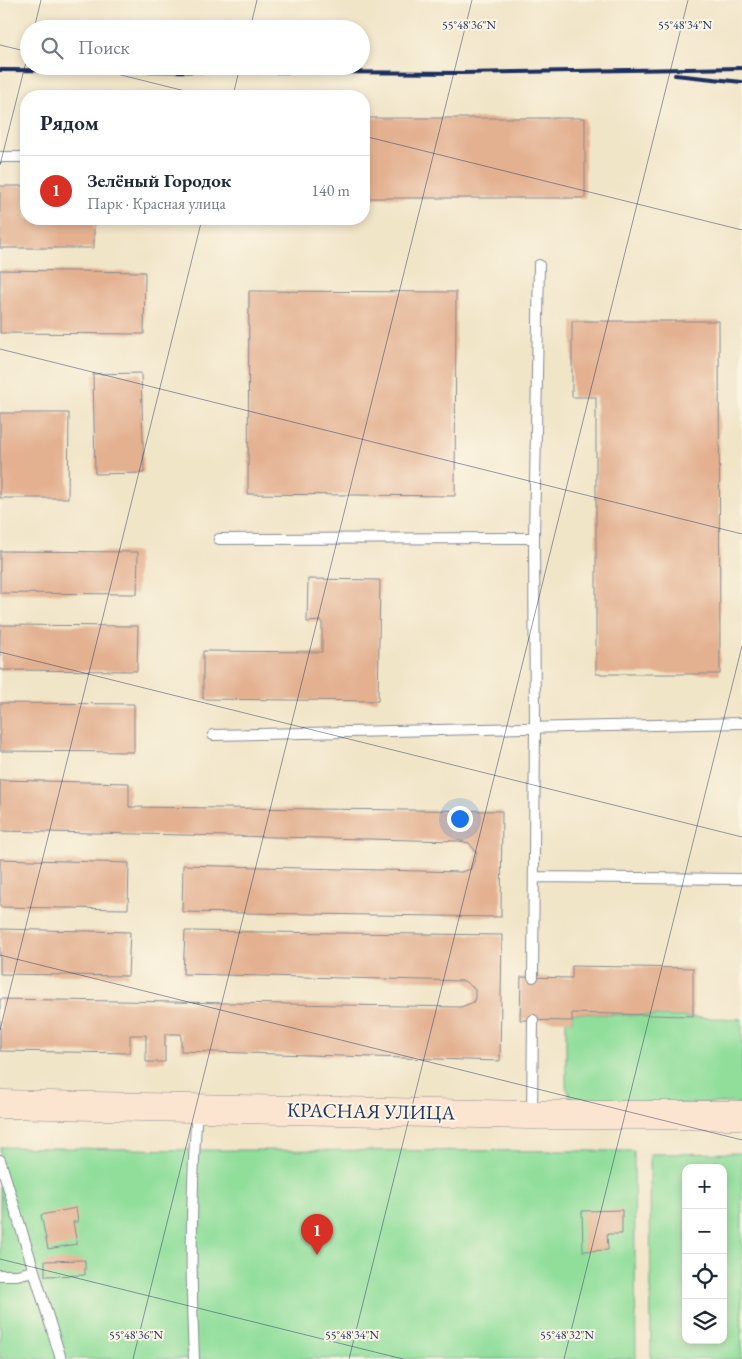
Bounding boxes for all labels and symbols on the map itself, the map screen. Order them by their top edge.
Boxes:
text: 55°48'36"N [442,17,496,33]
text: 55°48'34"N [658,17,712,33]
your location [447,806,473,832]
street label: КРАСНАЯ УЛИЦА [287,1097,456,1125]
pin: 1 [301,1214,333,1255]
text: 55°48'36"N [109,1327,163,1343]
text: 55°48'34"N [325,1327,379,1343]
text: 55°48'32"N [540,1327,594,1343]

